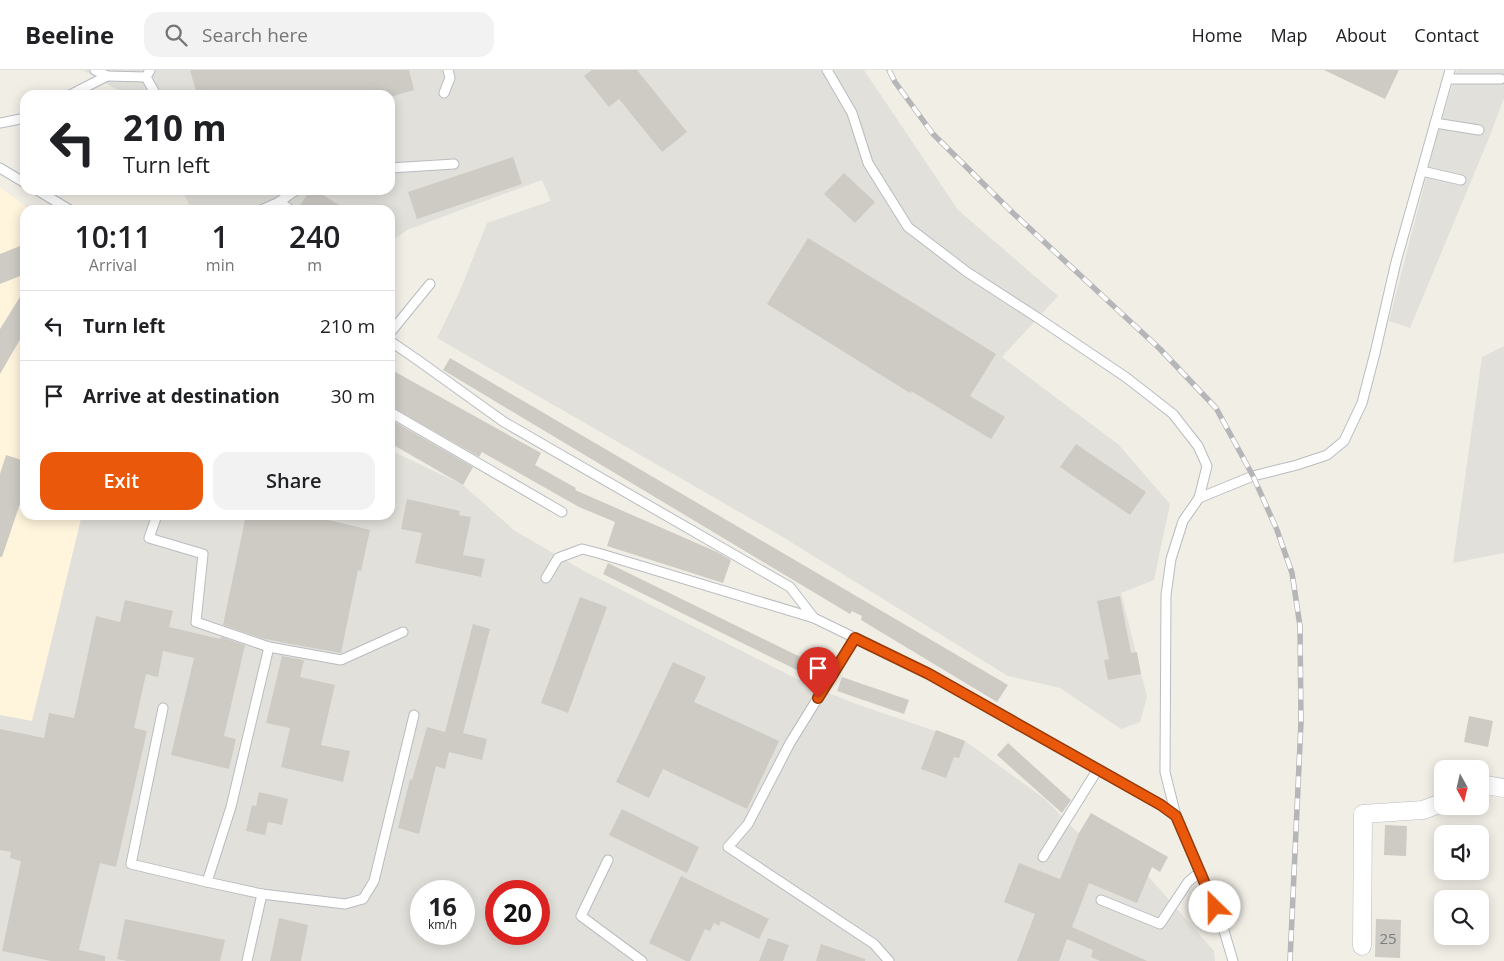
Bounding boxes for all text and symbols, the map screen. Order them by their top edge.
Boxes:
search box [144,12,494,57]
text: Beeline [25,18,114,51]
icon: search [162,21,190,49]
text: Search here [202,22,308,48]
text: Home [1192,23,1242,47]
text: Map [1270,23,1308,47]
text: About [1336,23,1386,47]
text: Contact [1414,23,1479,47]
text: 210 m [123,104,227,151]
icon: left [40,110,105,175]
text: Turn left [123,149,210,179]
text: 10:11 [75,216,151,257]
text: 1 [212,216,229,257]
text: 240 [289,216,340,257]
text: Arrival [89,254,137,276]
text: min [206,254,235,276]
text: m [307,254,322,276]
icon: left [40,312,68,340]
text: Turn left [83,313,165,339]
text: 210 m [320,313,375,339]
icon: arrive [40,382,68,410]
text: Arrive at destination [83,383,280,409]
text: 30 m [331,383,375,409]
button: Exit [40,452,203,510]
button: Share [213,452,375,510]
pin [797,647,839,698]
icon: arrive [804,654,832,682]
north arrow [1434,760,1489,815]
map controls [1434,760,1489,945]
button: sound [1434,825,1489,880]
speed limit sign: 20 [485,880,550,945]
position arrow [1188,880,1240,932]
text: 16 [428,889,457,923]
button: search [1434,890,1489,945]
text: km/h [428,916,457,933]
house number: 25 [1379,928,1397,948]

